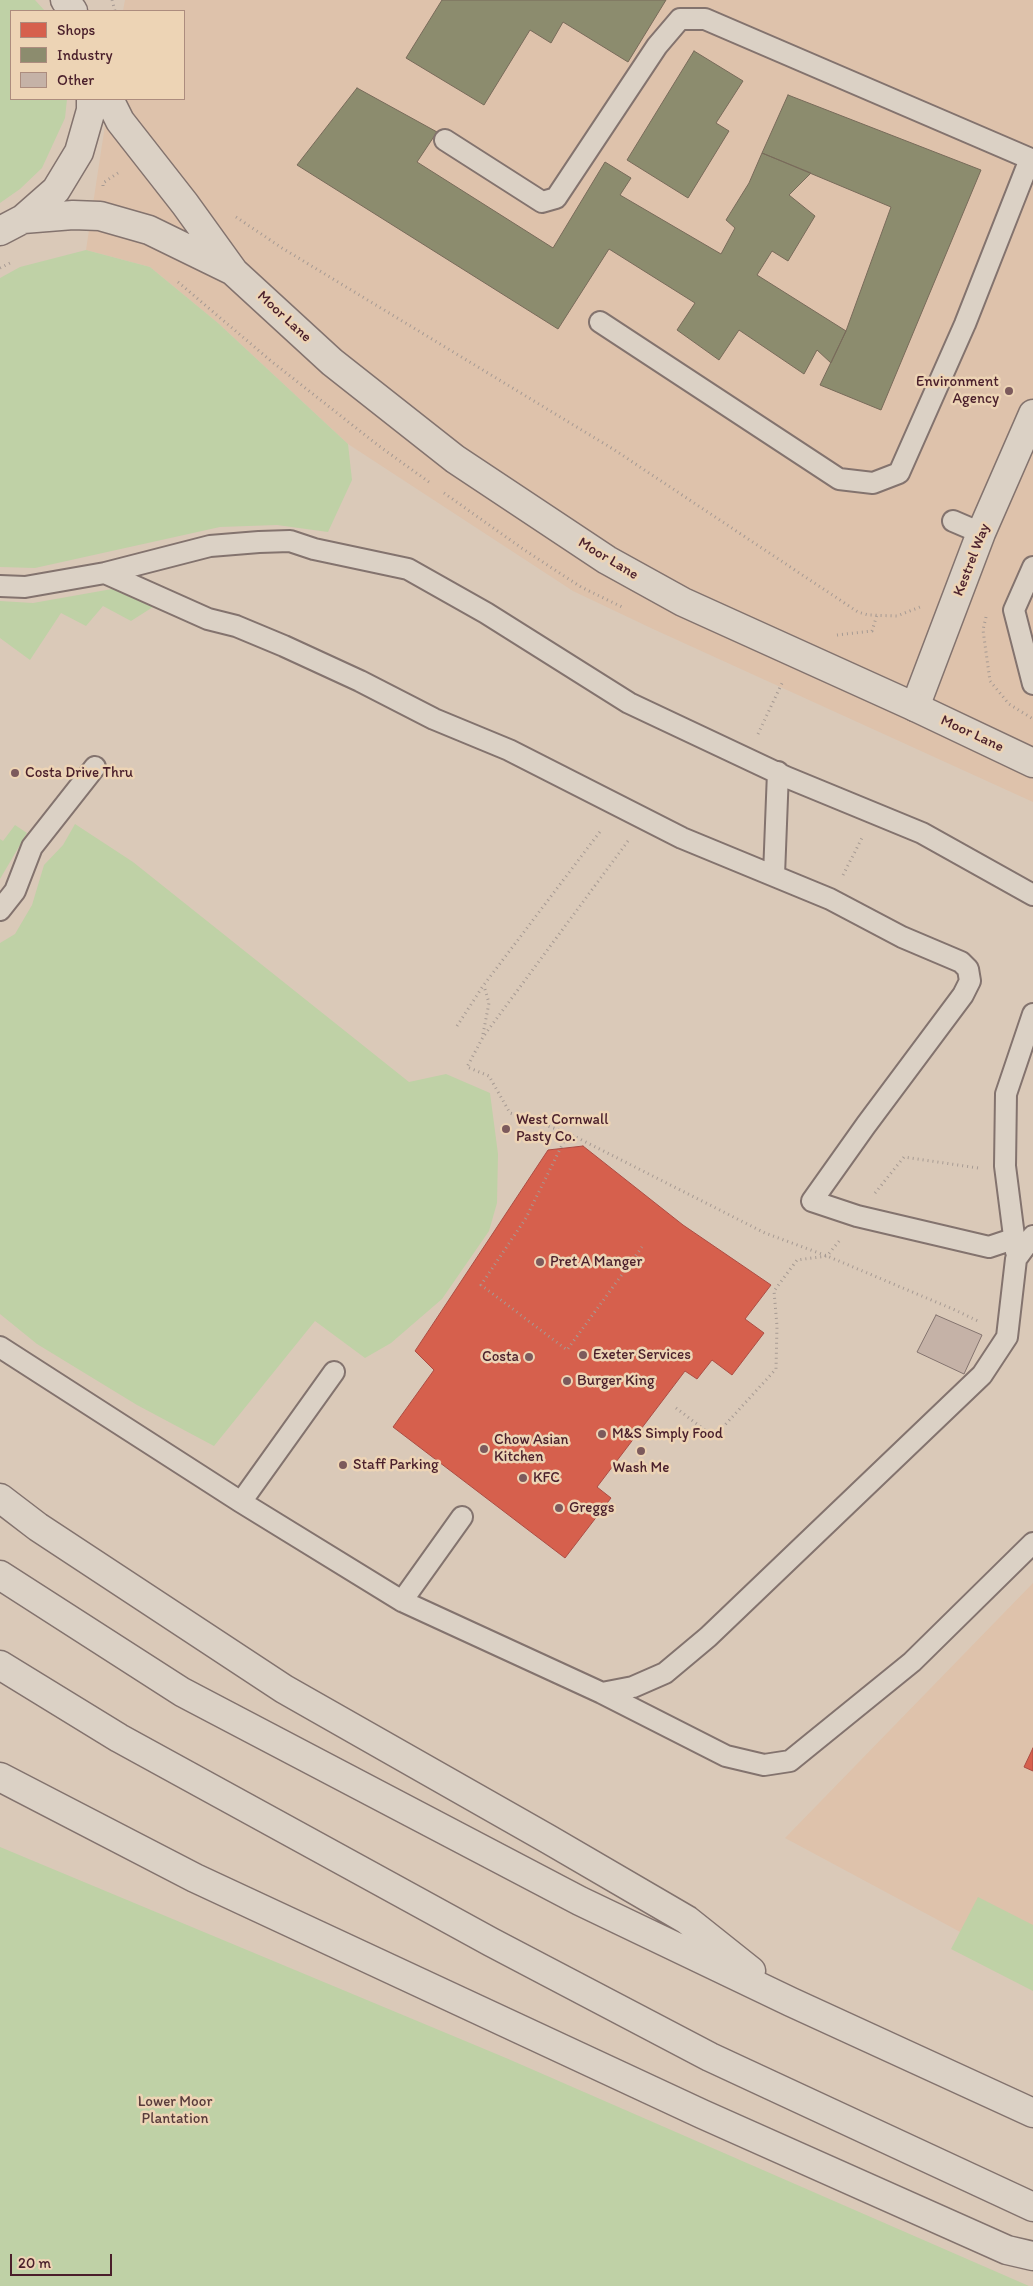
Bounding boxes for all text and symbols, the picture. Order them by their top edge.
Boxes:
legend [10,10,185,100]
text: Shops [57,21,95,39]
text: Industry [57,46,113,64]
text: Other [57,71,94,89]
street label: Moor Lane [253,287,315,347]
place label: Environment Agency [916,373,999,408]
marker: Environment Agency [1003,385,1015,397]
street label: Kestrel Way [950,521,994,599]
street label: Moor Lane [574,534,642,584]
street label: Moor Lane [938,712,1006,756]
place label: Costa Drive Thru [25,764,133,782]
marker: Costa Drive Thru [9,767,21,779]
place label: West Cornwall Pasty Co. [516,1111,608,1146]
marker: West Cornwall Pasty Co. [500,1123,512,1135]
place label: Pret A Manger [550,1253,642,1271]
marker: Pret A Manger [534,1256,546,1268]
place label: Exeter Services [593,1346,691,1364]
place label: Costa [482,1348,519,1366]
marker: Exeter Services [577,1349,589,1361]
marker: Costa [523,1351,535,1363]
place label: Burger King [577,1372,655,1390]
marker: Burger King [561,1375,573,1387]
place label: M&S Simply Food [612,1425,723,1443]
marker: M&S Simply Food [596,1428,608,1440]
place label: Chow Asian Kitchen [494,1431,568,1466]
marker: Chow Asian Kitchen [478,1443,490,1455]
marker: Wash Me [635,1445,647,1457]
place label: Staff Parking [353,1456,439,1474]
marker: Staff Parking [337,1459,349,1471]
place label: Wash Me [613,1459,669,1477]
place label: KFC [533,1469,560,1487]
marker: KFC [517,1472,529,1484]
place label: Greggs [569,1499,614,1517]
marker: Greggs [553,1502,565,1514]
park label: Lower Moor Plantation [138,2093,212,2128]
scale bar [12,2244,115,2276]
text: 20 m [18,2254,51,2272]

